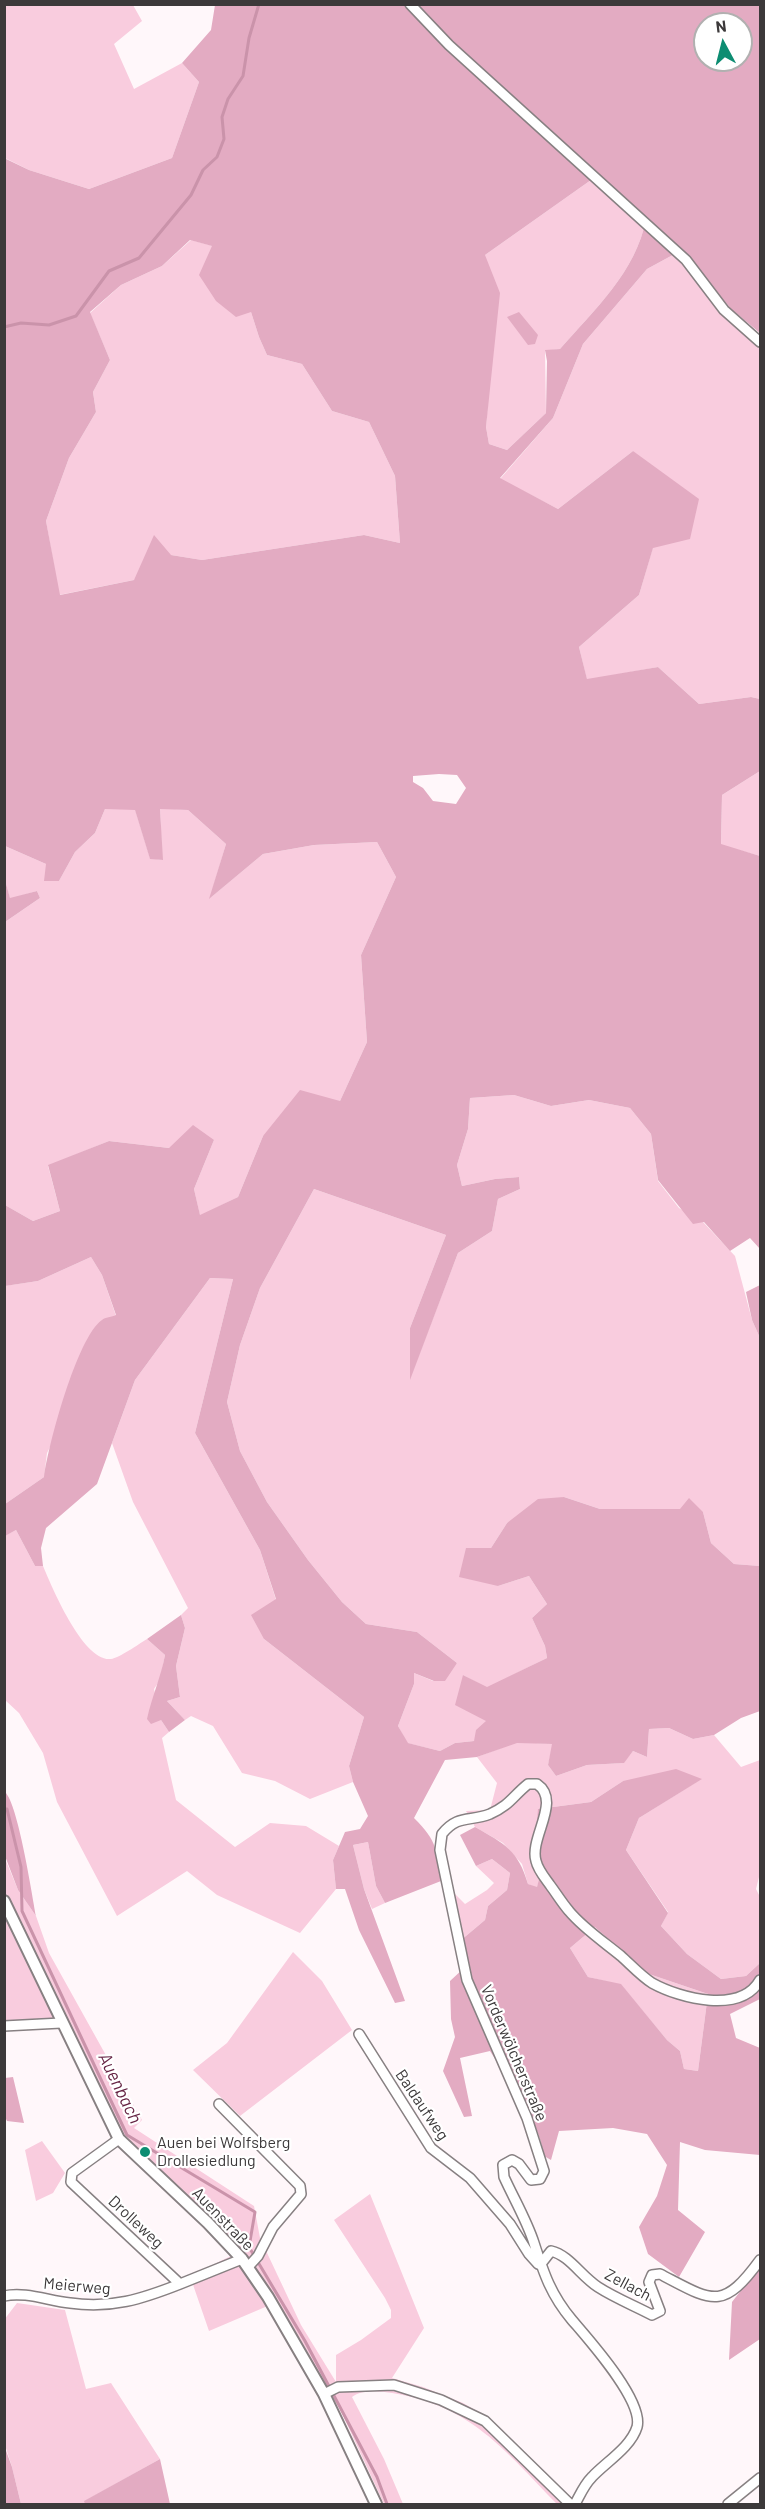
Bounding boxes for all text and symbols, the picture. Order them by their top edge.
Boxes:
north arrow [693,12,753,72]
text: N [715,16,727,36]
street label: Vorderwölcherstraße [477,1982,551,2124]
water label: Auenbach [94,2049,146,2127]
street label: Baldaufweg [391,2066,453,2144]
place label: Auen bei Wolfsberg Drollesiedlung [157,2133,290,2171]
marker: Auen bei Wolfsberg Drollesiedlung [138,2145,152,2159]
street label: Auenstraße [188,2183,258,2255]
street label: Drolleweg [104,2192,168,2252]
street label: Zellach [602,2265,654,2305]
street label: Meierweg [43,2274,111,2298]

